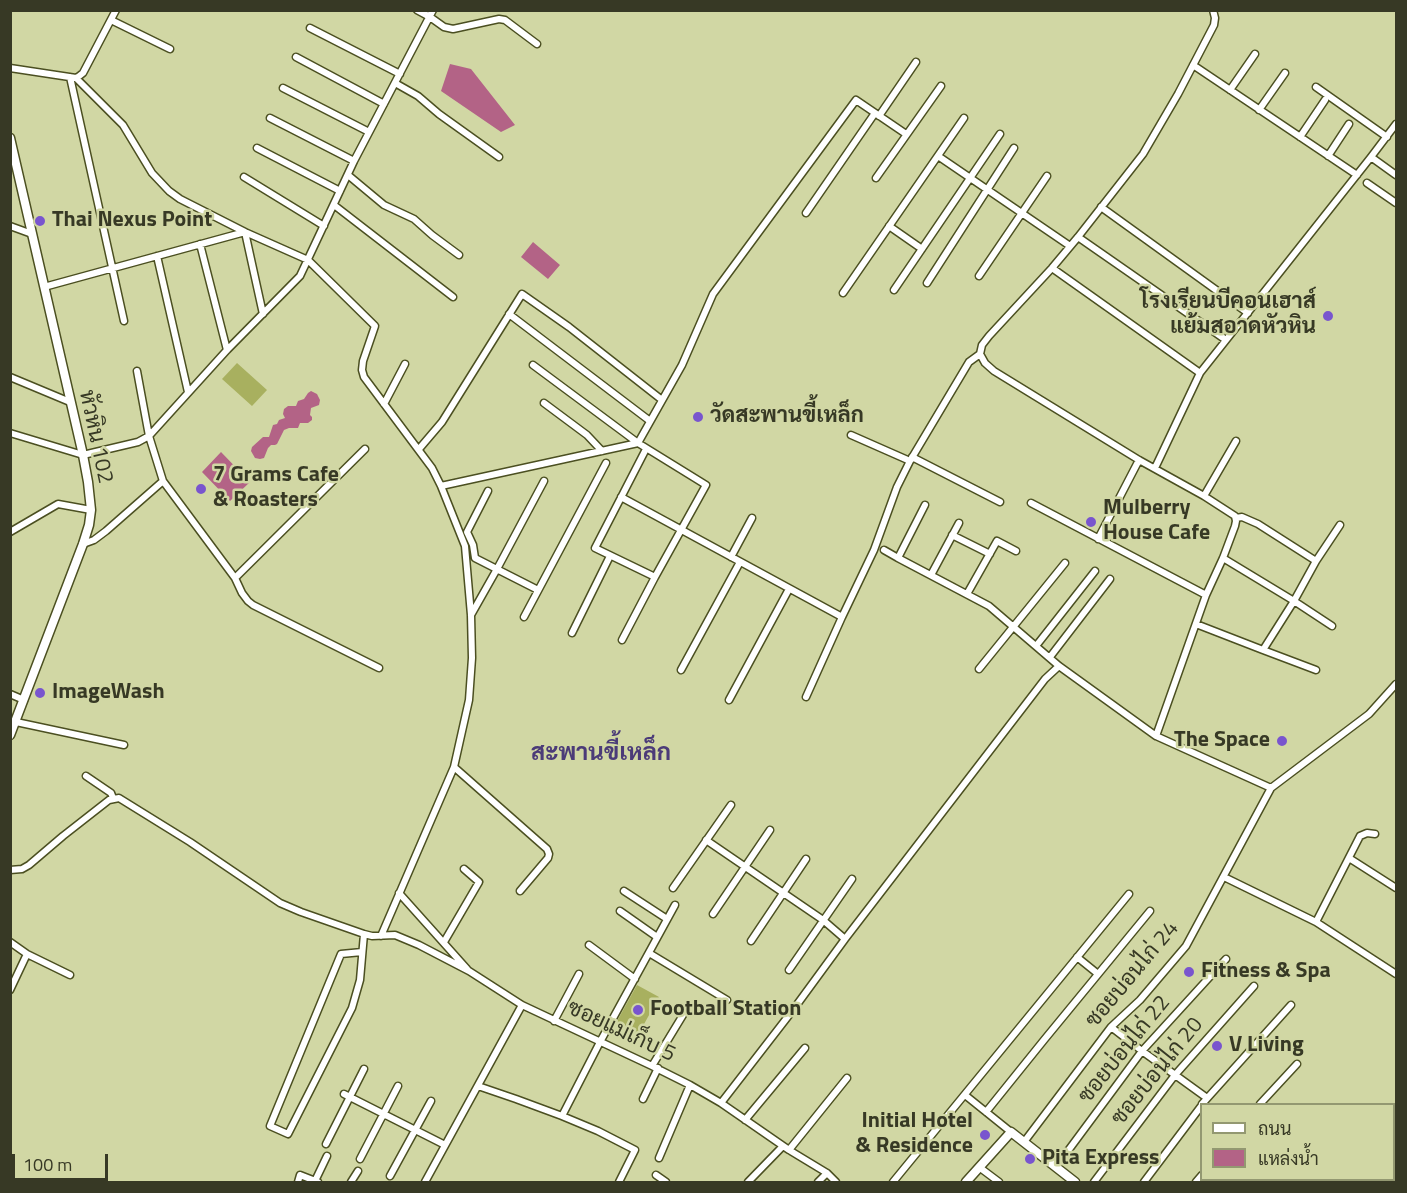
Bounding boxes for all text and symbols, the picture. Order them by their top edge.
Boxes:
place label: Thai Nexus Point [52,208,212,234]
marker: Thai Nexus Point [33,214,47,228]
place label: โรงเรียนบีคอนเฮาส์ แย้มสอาดหัวหิน [1140,290,1316,342]
marker: โรงเรียนบีคอนเฮาส์ แย้มสอาดหัวหิน [1321,309,1335,323]
street label: หัวหิน 102 [72,388,118,486]
place label: วัดสะพานขี้เหล็ก [710,404,864,430]
marker: วัดสะพานขี้เหล็ก [691,410,705,424]
place label: 7 Grams Cafe & Roasters [213,463,339,514]
marker: 7 Grams Cafe & Roasters [194,482,208,496]
place label: Mulberry House Cafe [1103,496,1210,548]
marker: Mulberry House Cafe [1084,515,1098,529]
place label: ImageWash [52,680,165,706]
marker: ImageWash [33,686,47,700]
place label: The Space [1174,728,1270,754]
marker: The Space [1275,734,1289,748]
district label: สะพานขี้เหล็ก [531,740,671,768]
street label: ซอยบ่อนไก่ 24 [1081,916,1185,1034]
place label: Fitness & Spa [1201,959,1331,985]
marker: Fitness & Spa [1182,965,1196,979]
street label: ซอยบ่อนไก่ 22 [1074,991,1176,1109]
street label: ซอยแม่เก็บ 5 [563,995,679,1069]
place label: Football Station [650,997,801,1023]
marker: Football Station [631,1003,645,1017]
street label: ซอยบ่อนไก่ 20 [1107,1013,1209,1131]
place label: V Living [1229,1033,1304,1059]
marker: V Living [1210,1039,1224,1053]
legend [1200,1103,1395,1181]
place label: Initial Hotel & Residence [856,1109,973,1160]
text: ถนน [1258,1115,1291,1142]
marker: Initial Hotel & Residence [978,1128,992,1142]
scale bar [15,1142,111,1180]
text: แหล่งน้ำ [1258,1145,1319,1172]
place label: Pita Express [1042,1146,1159,1172]
text: 100 m [23,1151,72,1178]
marker: Pita Express [1023,1152,1037,1166]

